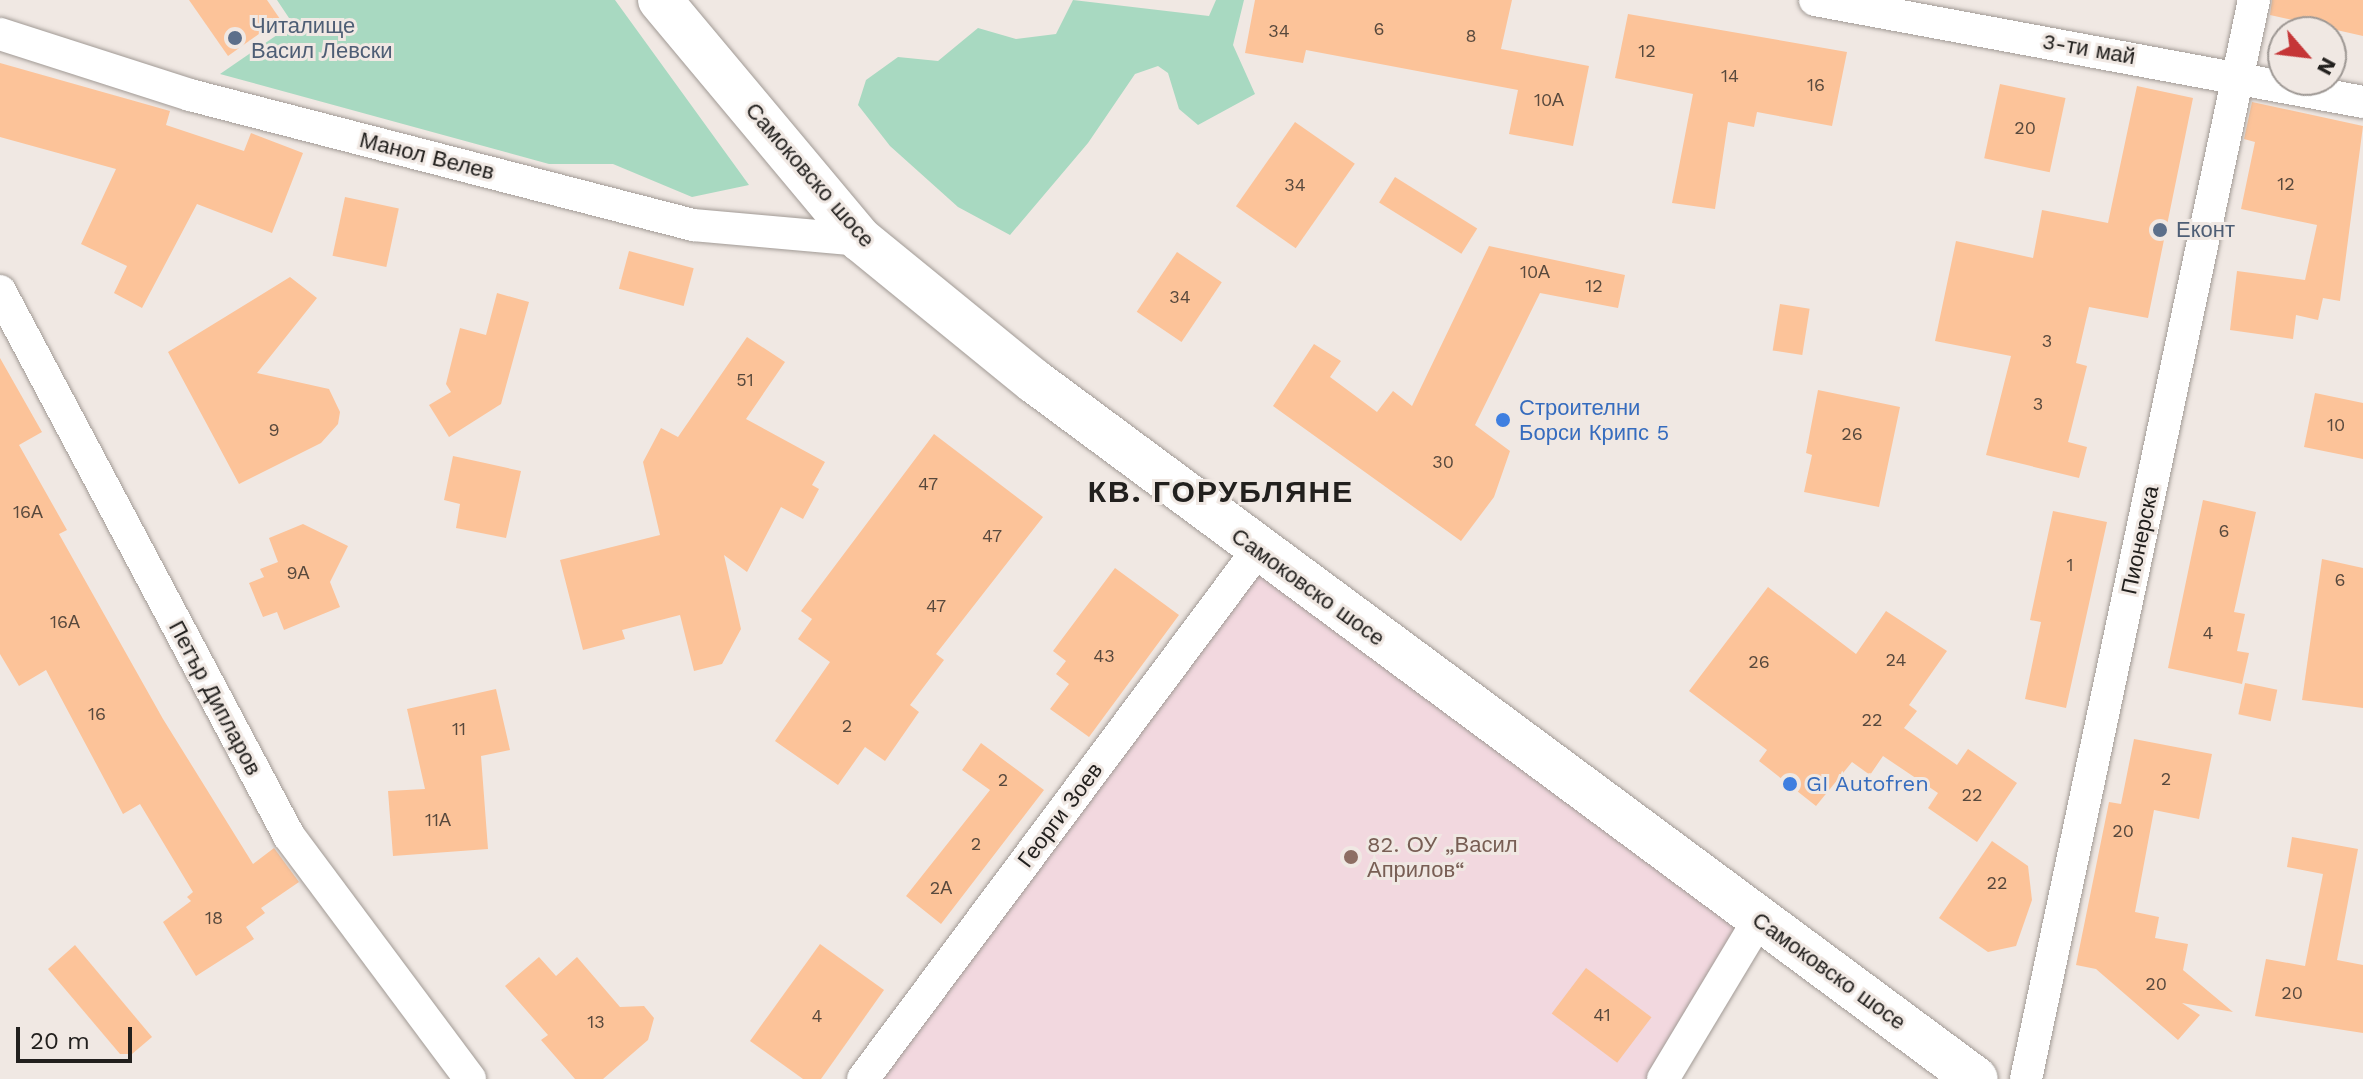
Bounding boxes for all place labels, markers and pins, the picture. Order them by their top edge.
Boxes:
place label: Читалище Васил Левски [251,12,393,64]
marker: Читалище Васил Левски [226,29,244,47]
place label: Еконт [2176,217,2235,243]
marker: Еконт [2151,221,2169,239]
place label: Строителни Борси Крипс 5 [1519,394,1669,446]
marker: Строителни Борси Крипс 5 [1494,411,1512,429]
place label: GI Autofren [1806,771,1930,797]
marker: GI Autofren [1781,775,1799,793]
place label: 82. ОУ „Васил Априлов“ [1367,831,1518,882]
marker: 82. ОУ „Васил Априлов“ [1342,848,1360,866]

